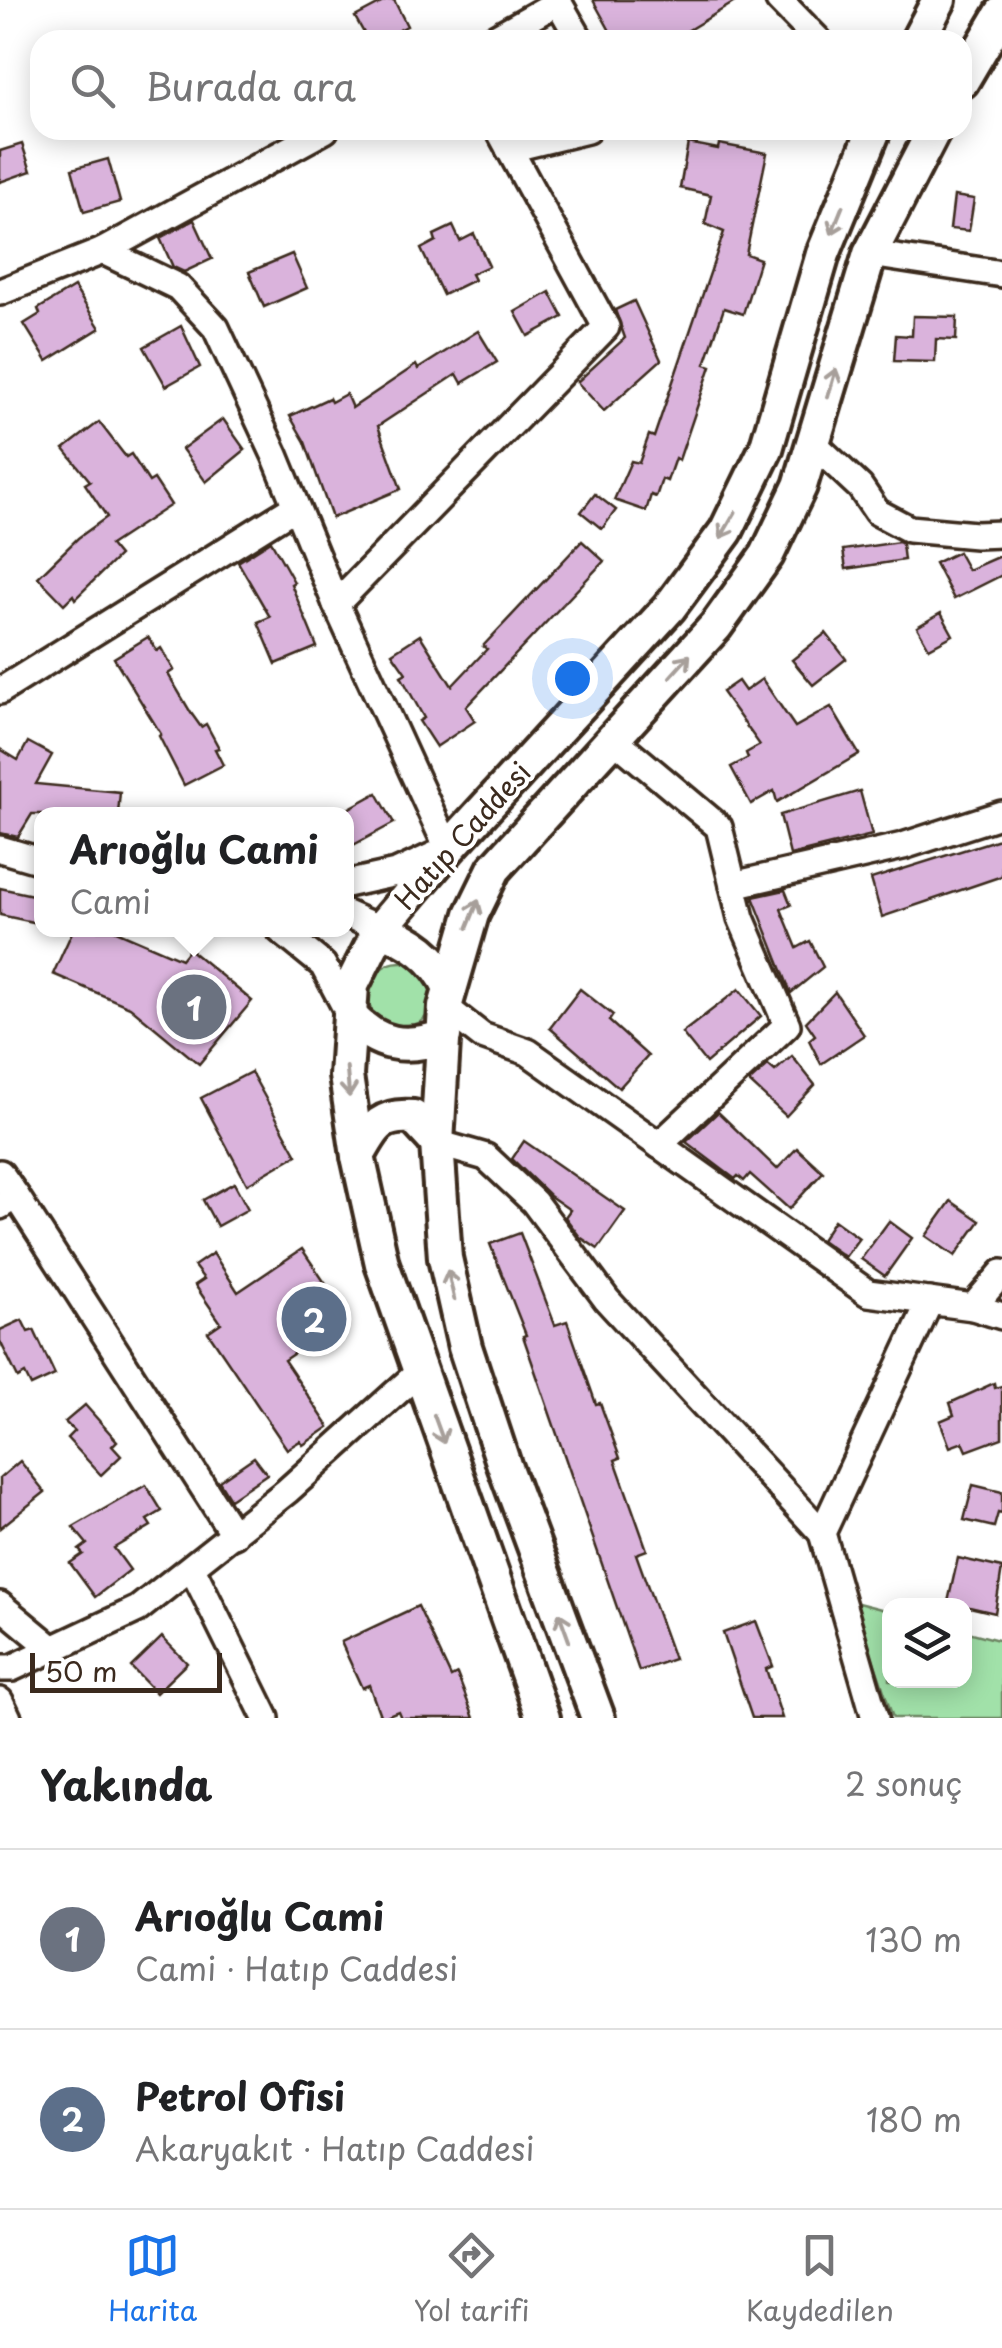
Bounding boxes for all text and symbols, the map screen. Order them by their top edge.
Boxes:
search box [30,30,972,140]
text: Burada ara [145,57,356,114]
icon: search [65,58,120,113]
one-way arrow [827,204,845,235]
one-way arrow [824,368,842,400]
one-way arrow [718,510,738,539]
your location [547,653,598,704]
one-way arrow [668,654,691,679]
street label: Hatıp Caddesi [384,751,540,919]
popup [34,807,354,937]
text: Arıoğlu Cami [70,820,318,877]
text: Cami [70,877,151,925]
one-way arrow [466,899,484,930]
pin: 1 [162,970,226,1044]
one-way arrow [339,1066,358,1098]
one-way arrow [441,1270,460,1302]
pin: 2 [282,1282,346,1356]
one-way arrow [431,1413,449,1444]
map controls [882,1598,972,1688]
button: layers [882,1598,972,1688]
one-way arrow [554,1612,572,1643]
scale bar [30,1648,222,1692]
text: 50 m [45,1649,118,1692]
text: Yakında [40,1752,213,1815]
text: 2 sonuç [845,1759,962,1807]
text: Arıoğlu Cami [135,1887,384,1944]
text: 1 [65,1915,80,1963]
text: 130 m [865,1915,962,1963]
text: Cami · Hatıp Caddesi [135,1944,458,1992]
text: Petrol Ofisi [135,2067,345,2124]
text: 2 [61,2095,84,2143]
text: 180 m [866,2095,962,2143]
text: Akaryakıt · Hatıp Caddesi [135,2124,534,2172]
tab: Harita [108,2228,197,2331]
tab: Yol tarifi [413,2228,530,2331]
tab: Kaydedilen [746,2228,894,2331]

